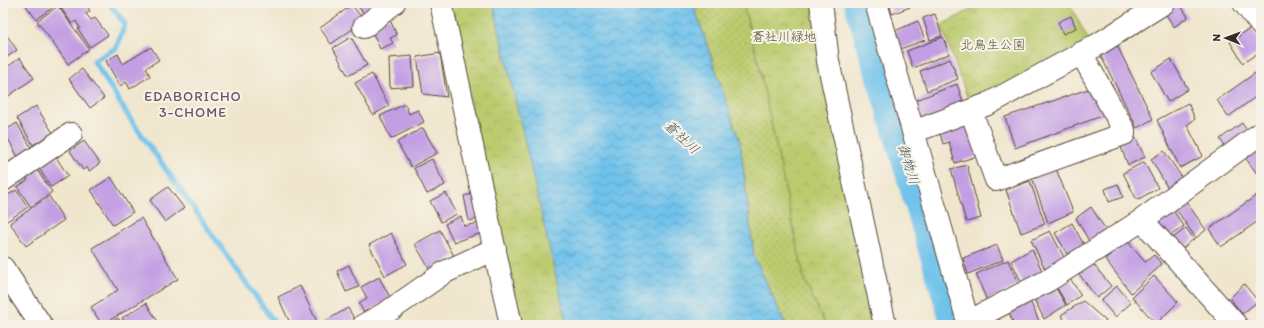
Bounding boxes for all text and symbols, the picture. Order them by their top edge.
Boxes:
north arrow [1206,18,1246,58]
park label: 蒼社川緑地 [751,29,817,44]
text: N [1210,34,1223,42]
park label: 北鳥生公園 [960,37,1026,52]
district label: EDABORICHO 3-CHOME [144,88,242,121]
water label: 蒼社川 [661,117,703,158]
water label: 御物川 [894,142,923,187]

